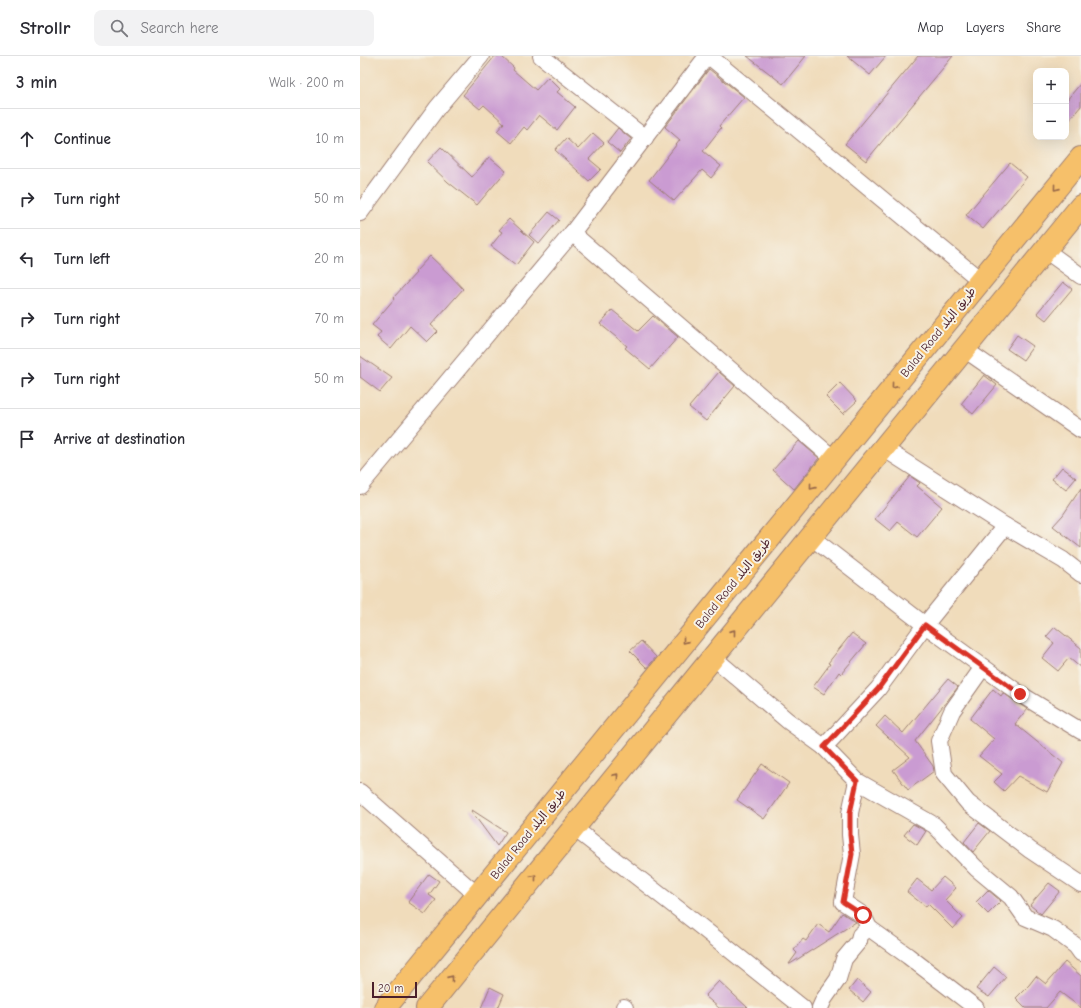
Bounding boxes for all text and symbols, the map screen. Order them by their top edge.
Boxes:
search box [94,10,374,46]
text: Strollr [20,17,70,39]
icon: search [108,17,130,39]
text: Search here [140,19,219,37]
text: Map [917,19,944,36]
text: Layers [966,19,1004,36]
text: Share [1026,19,1061,36]
map controls [1033,68,1069,140]
button: + [1033,68,1069,104]
text: 3 min [16,73,57,92]
text: Walk · 200 m [269,75,344,90]
button: − [1033,104,1069,140]
icon: ahead [16,128,38,150]
text: Continue [54,130,111,148]
text: 10 m [316,131,344,146]
one-way arrow [1054,183,1061,190]
icon: right [16,188,38,210]
text: Turn right [54,190,120,208]
text: 50 m [314,191,344,206]
icon: left [16,248,38,270]
text: Turn left [54,250,110,268]
text: 20 m [314,251,344,266]
street label: Balad Road طريق البلد [897,284,979,380]
icon: right [16,308,38,330]
text: Turn right [54,310,120,328]
text: 70 m [315,311,344,326]
icon: right [16,368,38,390]
text: Turn right [54,370,120,388]
text: 50 m [314,371,344,386]
one-way arrow [892,381,899,388]
icon: arrive [16,428,38,450]
text: Arrive at destination [54,430,185,448]
one-way arrow [809,482,816,489]
street label: Balad Road طريق البلد [692,535,774,631]
one-way arrow [729,630,736,637]
one-way arrow [683,637,690,644]
route end [1011,685,1029,703]
one-way arrow [611,774,618,781]
street label: Balad Road طريق البلد [487,786,569,882]
one-way arrow [529,875,536,882]
route start [854,906,872,924]
one-way arrow [447,975,454,982]
scale bar [372,980,417,999]
text: 20 m [378,982,403,995]

